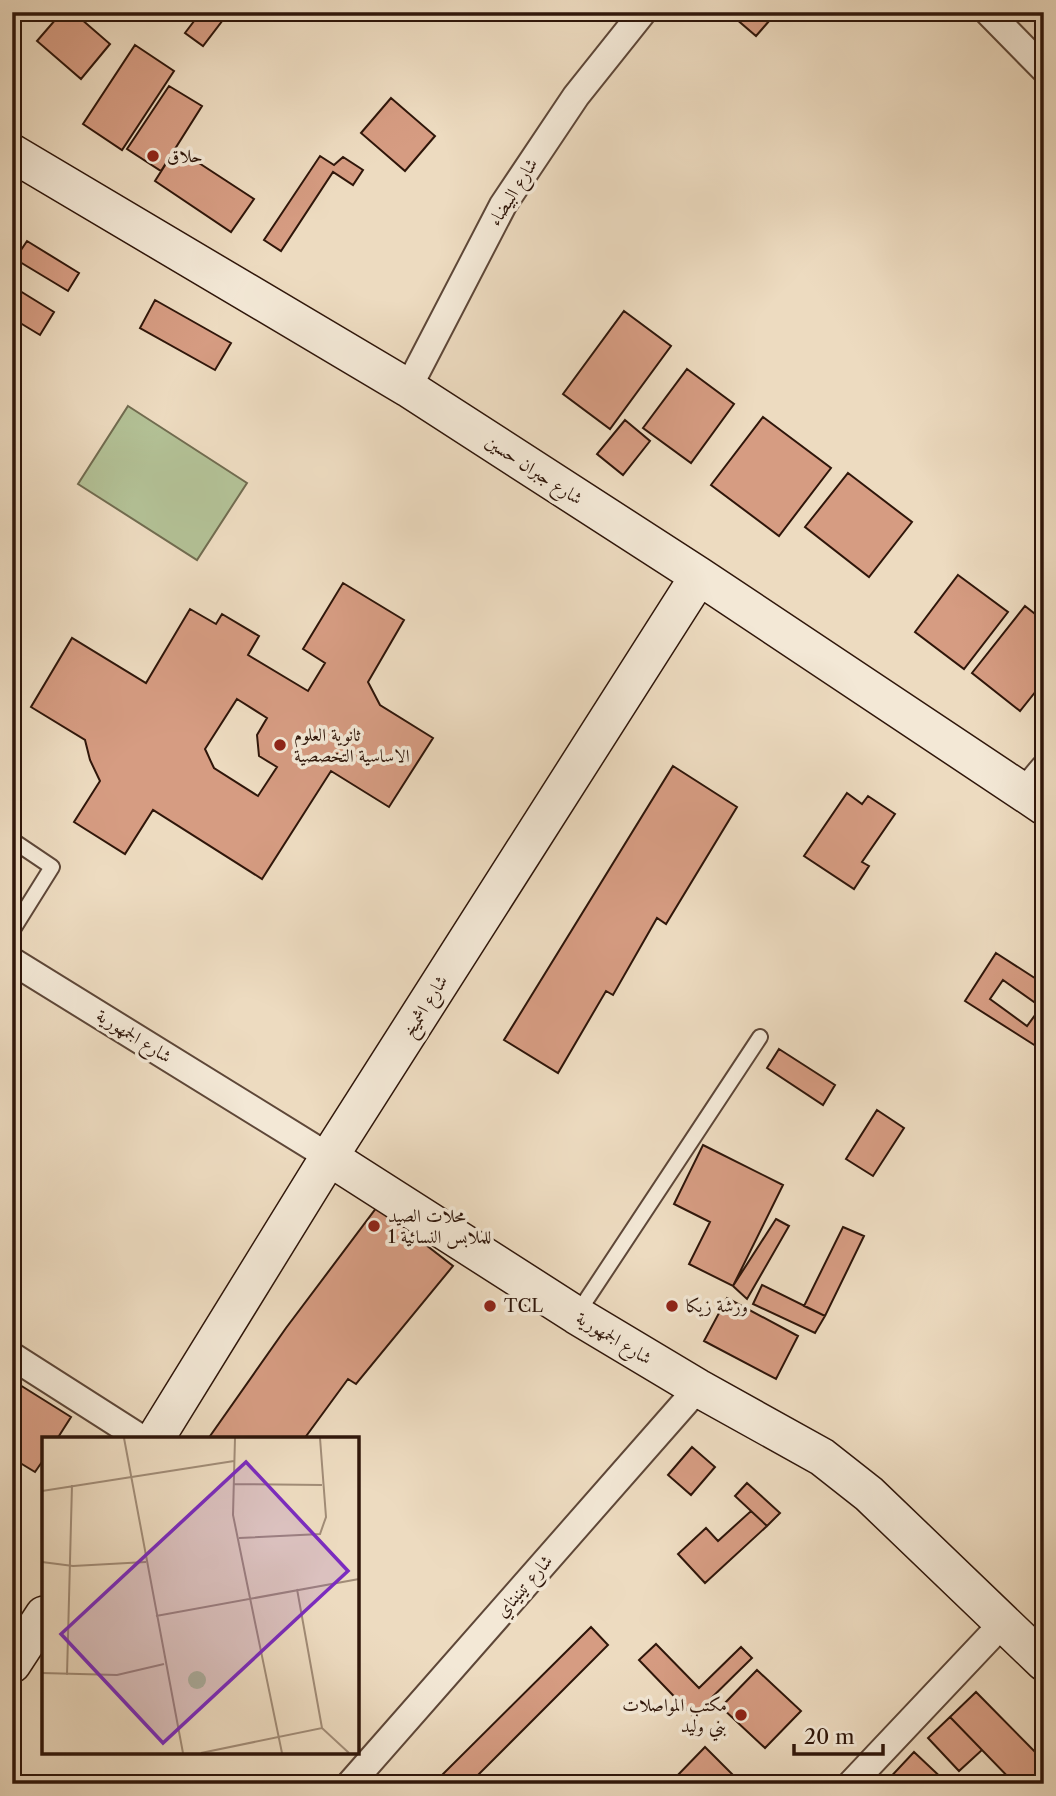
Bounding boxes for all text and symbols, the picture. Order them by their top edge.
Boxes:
place label: حلاق [167,145,203,167]
marker: حلاق [145,148,161,164]
street label: شارع البيضاء [484,154,546,232]
street label: شارع جبران حسين [479,430,587,513]
place label: ثانوية العلوم الاساسية التخصصية [294,724,410,767]
marker: ثانوية العلوم الاساسية التخصصية [272,737,288,753]
street label: شارع اشميخ [398,971,457,1043]
street label: شارع الجمهورية [90,1004,176,1071]
place label: محلات الصيد للملابس النسائية 1 [388,1205,491,1249]
marker: محلات الصيد للملابس النسائية 1 [366,1218,382,1234]
place label: TCL [504,1295,543,1317]
place label: ورشة زيكا [686,1295,748,1317]
marker: TCL [482,1298,498,1314]
marker: ورشة زيكا [664,1298,680,1314]
street label: شارع الجمهورية [570,1307,656,1373]
inset map [42,1437,359,1754]
street label: شارع تينيناي [491,1550,560,1625]
place label: مكتب المواصلات بني وليد [622,1694,727,1742]
marker: مكتب المواصلات بني وليد [733,1707,749,1723]
scale bar [794,1712,883,1756]
text: 20 m [804,1724,855,1749]

